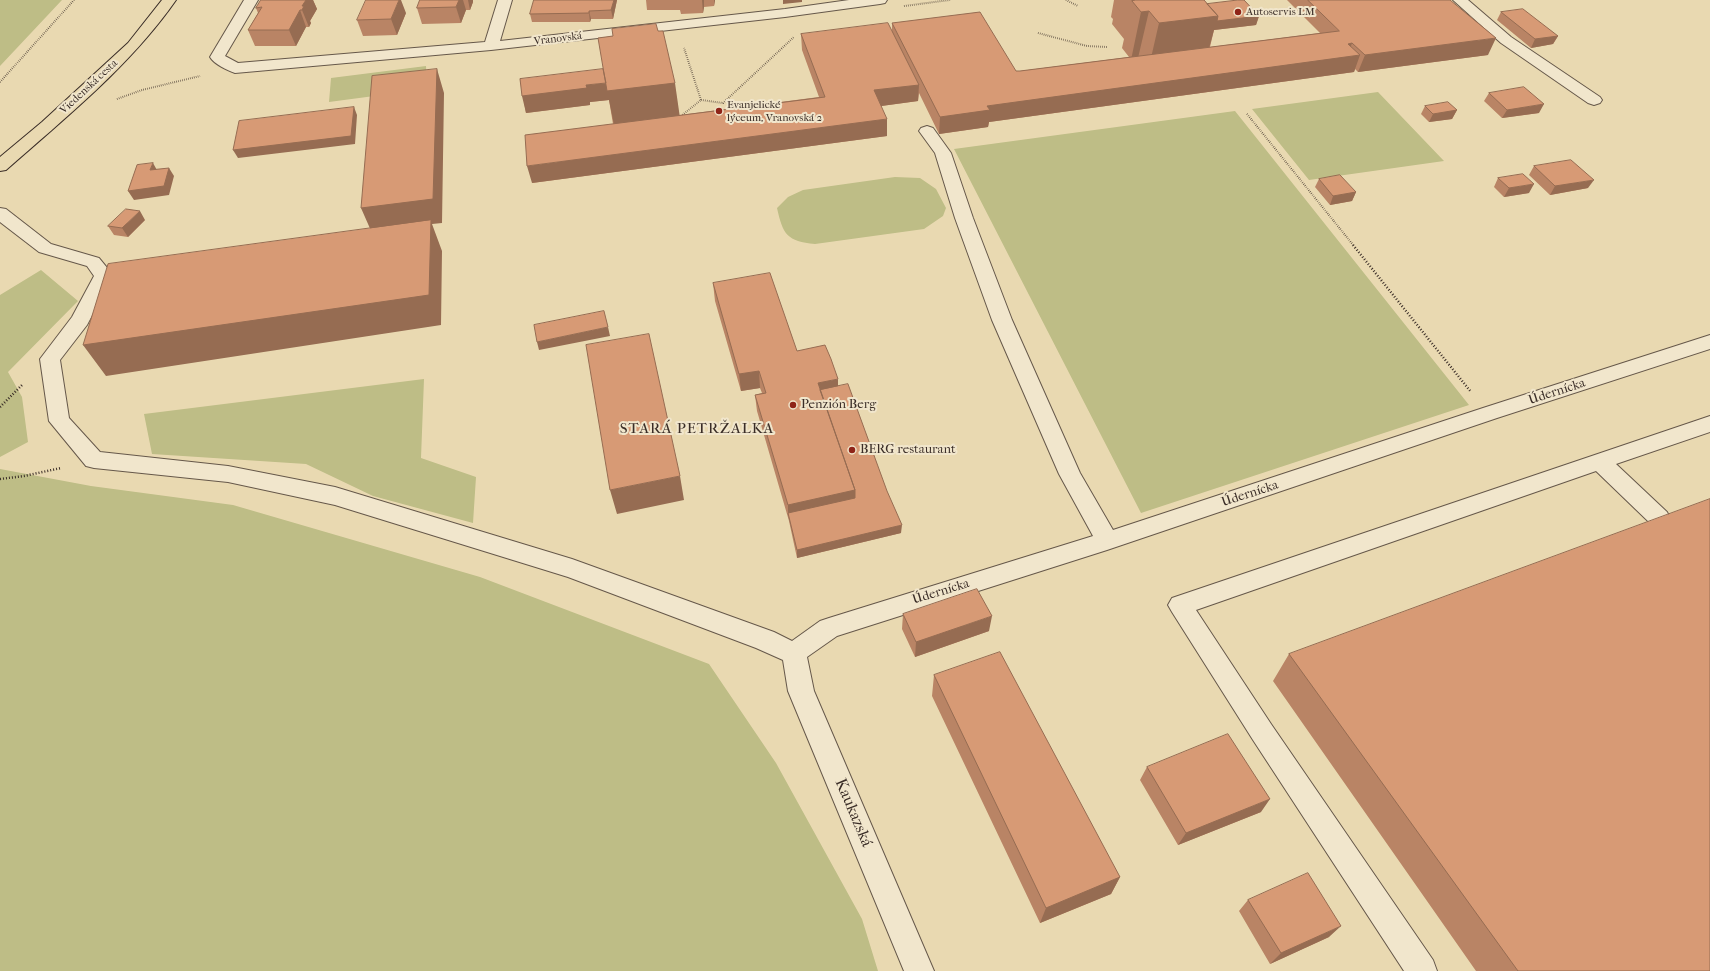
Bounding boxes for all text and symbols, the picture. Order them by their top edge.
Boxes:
place label: Autoservis LM [1246,5,1315,19]
marker: Autoservis LM [1233,7,1243,17]
street label: Vranovská [533,30,583,48]
street label: Viedenská cesta [57,57,121,117]
place label: Evanjelické lýceum, Vranovská 2 [727,98,822,124]
marker: Evanjelické lýceum, Vranovská 2 [714,106,724,116]
street label: Údernícka [1527,375,1587,409]
place label: Penzión Berg [801,397,876,413]
marker: Penzión Berg [788,400,798,410]
district label: STARÁ PETRŽALKA [620,420,774,438]
place label: BERG restaurant [860,442,956,458]
marker: BERG restaurant [847,445,857,455]
street label: Údernícka [1220,477,1280,511]
street label: Údernícka [911,576,971,608]
street label: Kaukazská [830,776,876,850]

